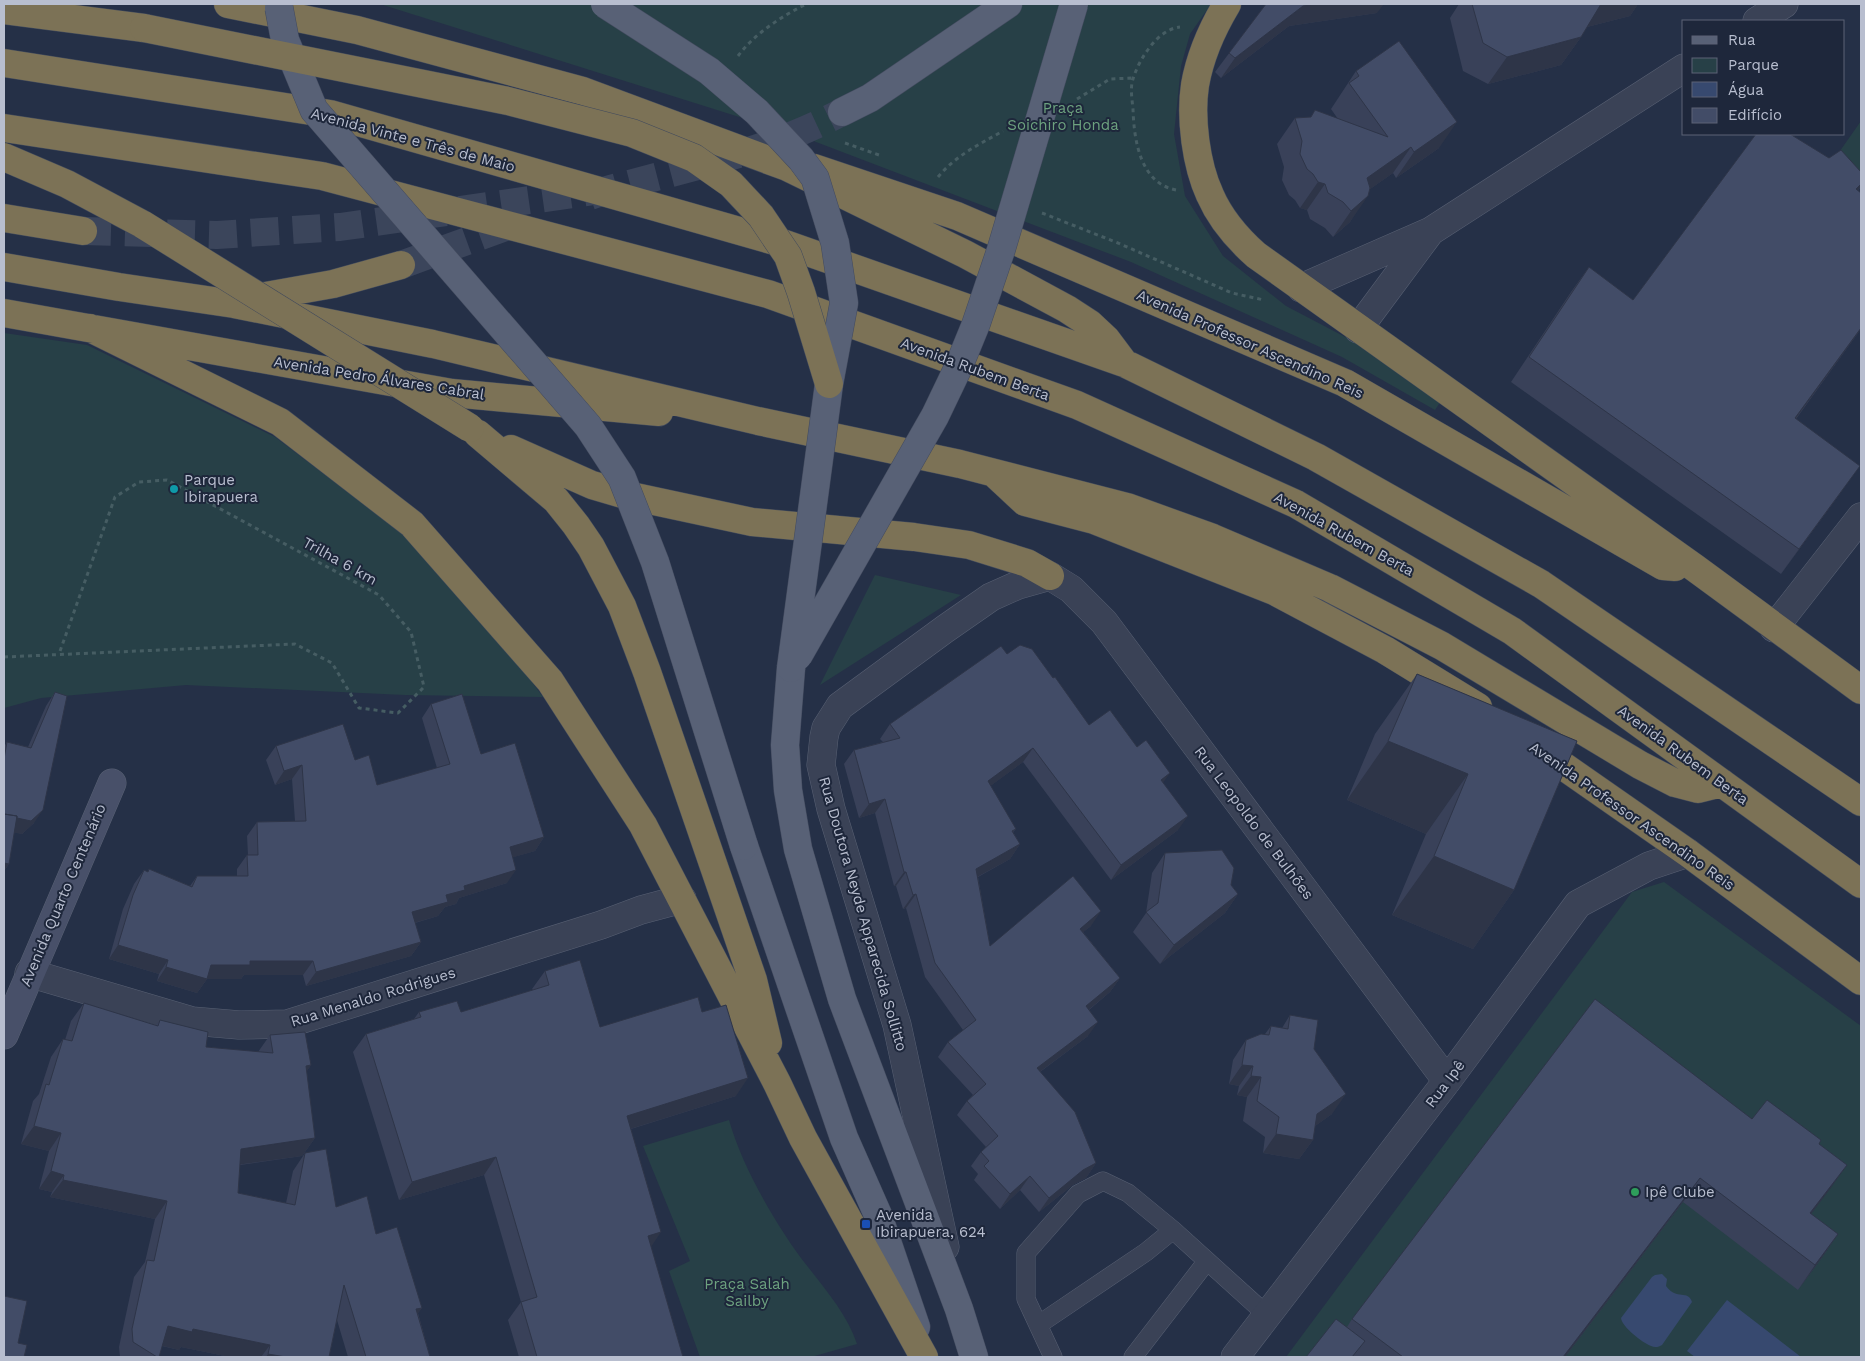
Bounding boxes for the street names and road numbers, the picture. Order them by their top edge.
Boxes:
street label: Avenida Vinte e Três de Maio [309,104,517,176]
street label: Avenida Professor Ascendino Reis [1134,286,1366,402]
street label: Avenida Rubem Berta [898,334,1052,405]
street label: Avenida Pedro Álvares Cabral [272,352,486,404]
street label: Avenida Rubem Berta [1271,488,1418,580]
street label: Trilha 6 km [300,533,380,589]
street label: Avenida Rubem Berta [1614,702,1752,809]
street label: Avenida Professor Ascendino Reis [1526,738,1738,894]
street label: Rua Leopoldo de Bulhões [1191,743,1317,903]
street label: Rua Doutora Neyde Apparecida Sollitto [815,775,911,1053]
street label: Avenida Quarto Centenário [16,801,110,989]
street label: Rua Menaldo Rodrigues [288,963,458,1031]
street label: Rua Ipê [1421,1057,1469,1111]

